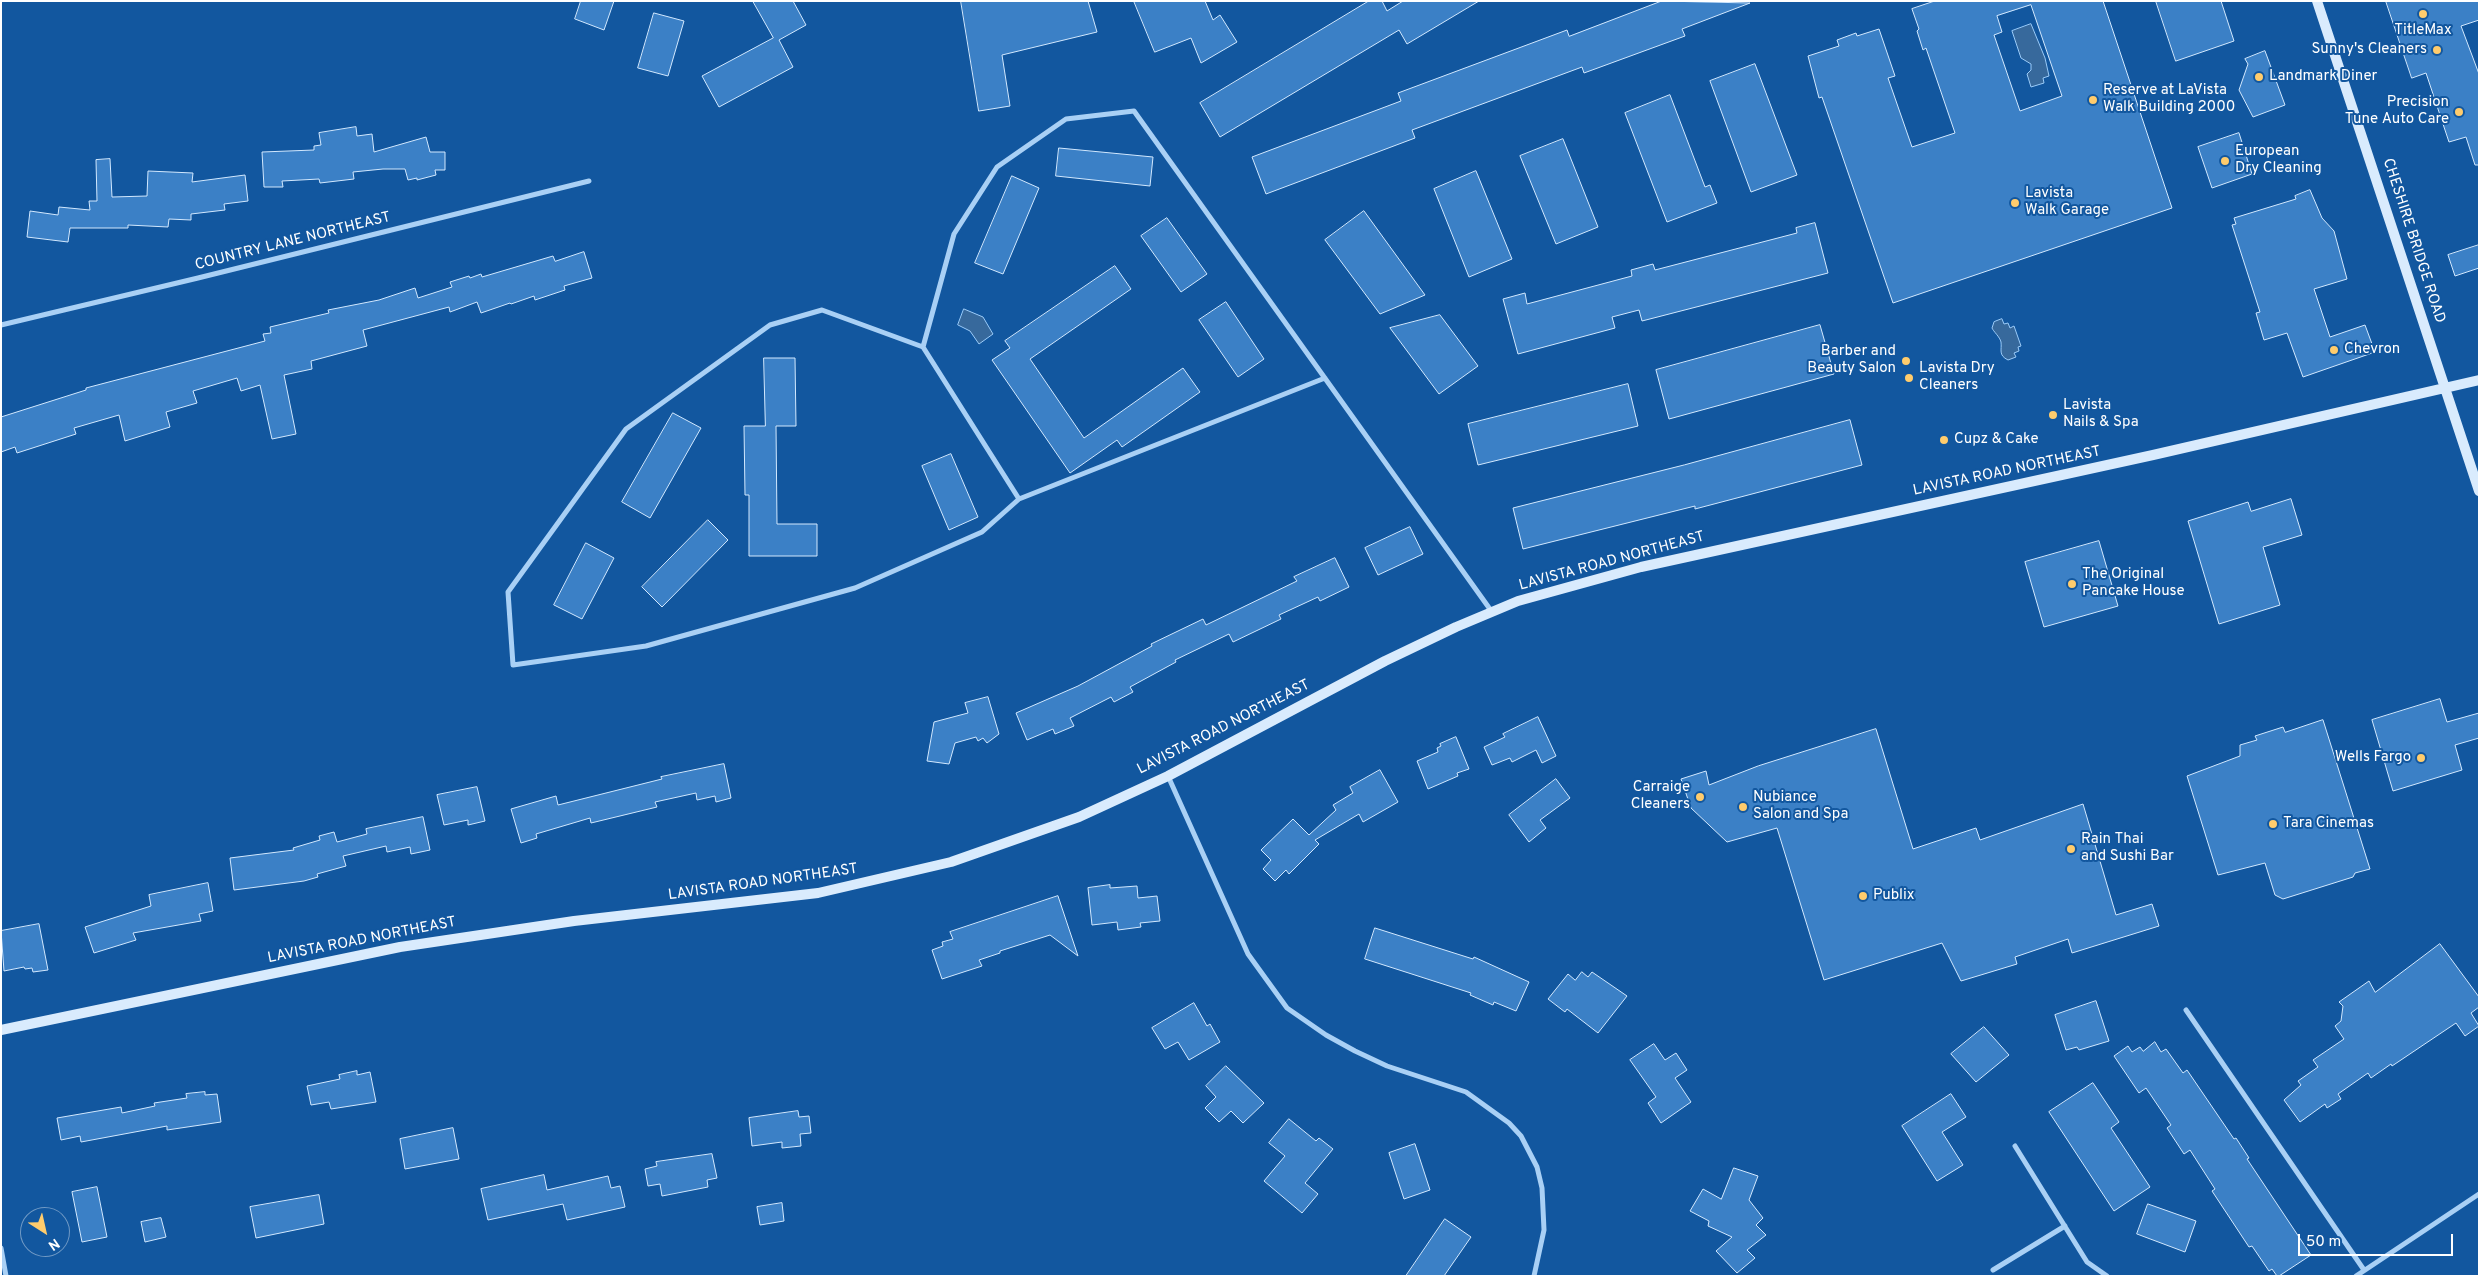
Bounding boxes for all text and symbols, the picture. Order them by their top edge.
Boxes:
marker: TitleMax [2417,8,2429,20]
place label: TitleMax [2394,22,2452,40]
place label: Sunny's Cleaners [2311,41,2427,59]
marker: Sunny's Cleaners [2431,44,2443,56]
place label: Landmark Diner [2269,68,2377,86]
marker: Landmark Diner [2253,71,2265,83]
place label: Reserve at LaVista Walk Building 2000 [2103,82,2235,117]
marker: Reserve at LaVista Walk Building 2000 [2087,94,2099,106]
place label: Precision Tune Auto Care [2345,94,2449,129]
marker: Precision Tune Auto Care [2453,106,2465,118]
place label: European Dry Cleaning [2235,143,2322,178]
marker: European Dry Cleaning [2219,155,2231,167]
street label: CHESHIRE BRIDGE ROAD [2378,156,2448,326]
place label: Lavista Walk Garage [2025,185,2109,220]
marker: Lavista Walk Garage [2009,197,2021,209]
street label: COUNTRY LANE NORTHEAST [193,209,393,275]
place label: Chevron [2344,341,2400,359]
place label: Barber and Beauty Salon [1807,343,1896,378]
marker: Chevron [2328,344,2340,356]
marker: Barber and Beauty Salon [1900,355,1912,367]
place label: Lavista Dry Cleaners [1919,360,1995,395]
marker: Lavista Dry Cleaners [1903,372,1915,384]
place label: Lavista Nails & Spa [2063,397,2139,432]
marker: Lavista Nails & Spa [2047,409,2059,421]
place label: Cupz & Cake [1954,431,2039,449]
marker: Cupz & Cake [1938,434,1950,446]
street label: LAVISTA ROAD NORTHEAST [1912,443,2102,501]
street label: LAVISTA ROAD NORTHEAST [1517,529,1707,595]
place label: The Original Pancake House [2082,566,2185,601]
marker: The Original Pancake House [2066,578,2078,590]
street label: LAVISTA ROAD NORTHEAST [1135,677,1313,779]
place label: Wells Fargo [2335,749,2411,767]
marker: Wells Fargo [2415,752,2427,764]
place label: Carraige Cleaners [1631,779,1690,814]
place label: Nubiance Salon and Spa [1753,789,1848,824]
marker: Carraige Cleaners [1694,791,1706,803]
marker: Nubiance Salon and Spa [1737,801,1749,813]
place label: Tara Cinemas [2283,815,2374,833]
marker: Tara Cinemas [2267,818,2279,830]
place label: Rain Thai and Sushi Bar [2081,831,2174,866]
marker: Rain Thai and Sushi Bar [2065,843,2077,855]
street label: LAVISTA ROAD NORTHEAST [667,861,859,905]
place label: Publix [1873,887,1915,905]
marker: Publix [1857,890,1869,902]
street label: LAVISTA ROAD NORTHEAST [266,914,458,968]
north arrow [20,1207,70,1257]
scale bar [2300,1224,2455,1256]
text: 50 m [2306,1233,2341,1252]
text: N [44,1234,62,1254]

